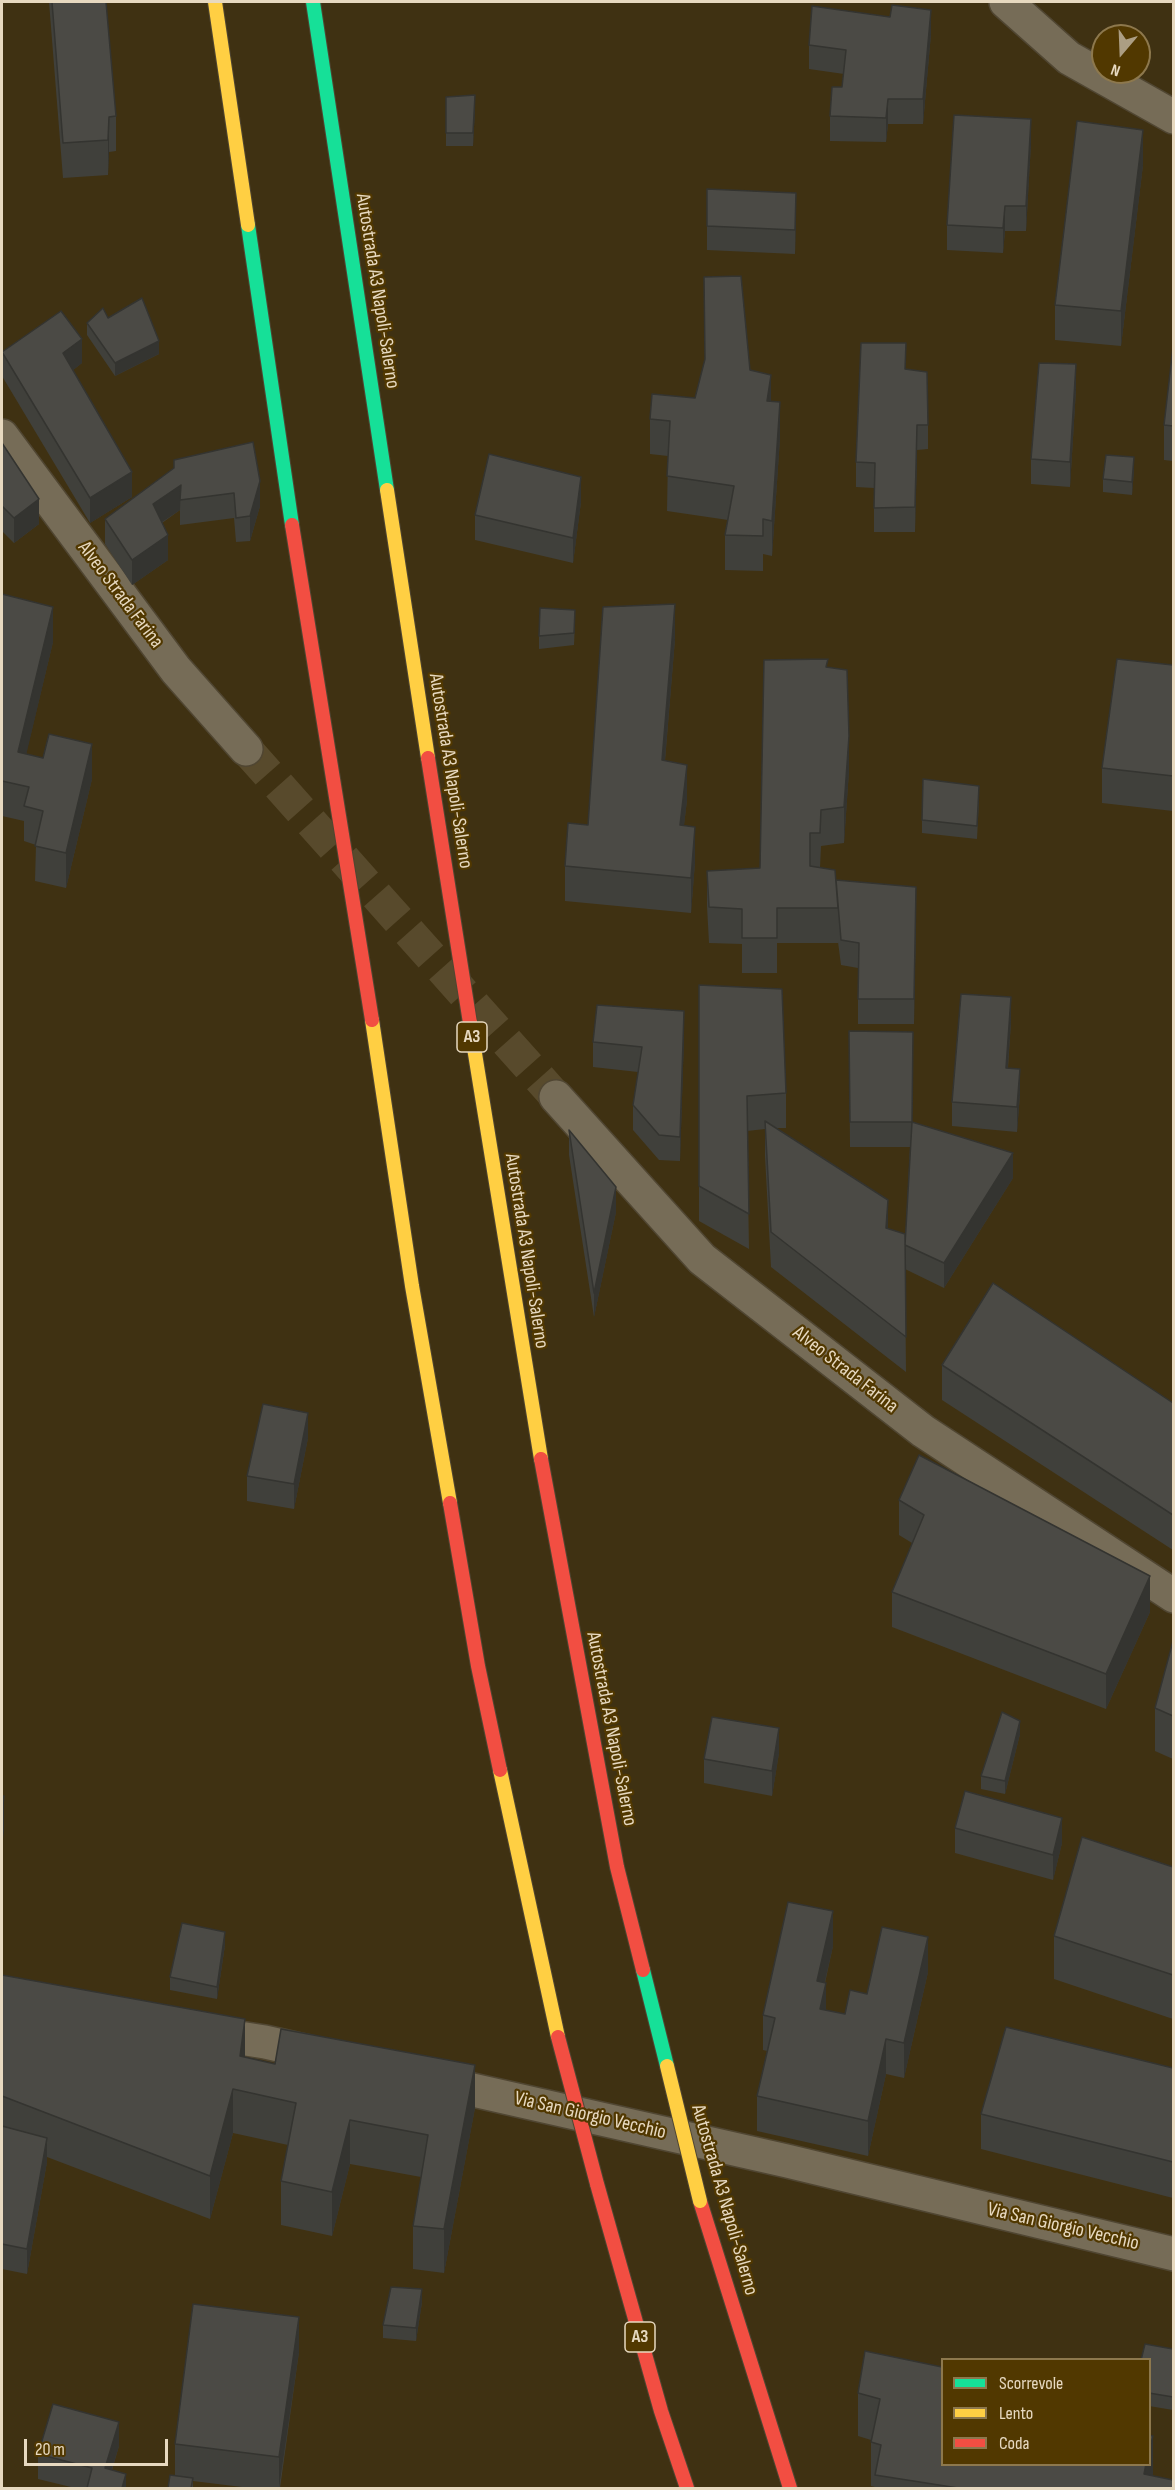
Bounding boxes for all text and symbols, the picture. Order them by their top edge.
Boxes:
north arrow [1091,24,1151,84]
text: N [1109,59,1123,80]
street label: Autostrada A3 Napoli-Salerno [350,192,404,390]
street label: Alveo Strada Farina [72,537,168,653]
street label: Autostrada A3 Napoli-Salerno [423,672,477,870]
road number: A3 [457,1022,487,1052]
street label: Autostrada A3 Napoli-Salerno [499,1152,553,1350]
street label: Alveo Strada Farina [787,1321,903,1419]
street label: Autostrada A3 Napoli-Salerno [580,1630,642,1828]
street label: Via San Giorgio Vecchio [512,2087,668,2145]
street label: Autostrada A3 Napoli-Salerno [685,2102,763,2298]
street label: Via San Giorgio Vecchio [985,2198,1141,2256]
road number: A3 [625,2322,655,2352]
legend [941,2358,1151,2466]
text: Scorrevole [999,2373,1063,2394]
text: Lento [999,2403,1033,2424]
scale bar [27,2427,171,2465]
text: Coda [999,2433,1029,2454]
text: 20 m [35,2439,65,2460]

